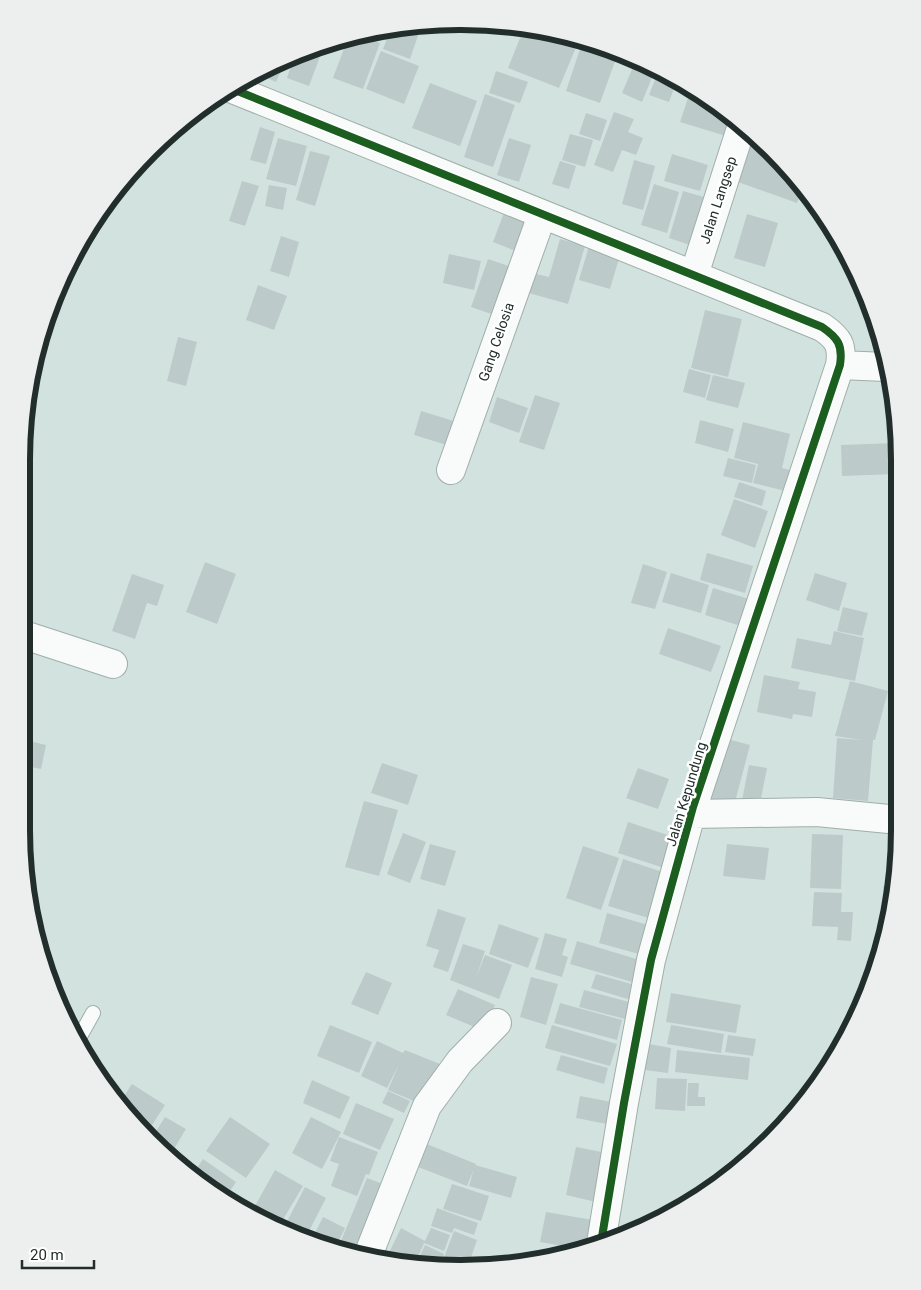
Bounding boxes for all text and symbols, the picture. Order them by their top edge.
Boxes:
street label: Jalan Langsep [696,154,740,246]
street label: Gang Celosia [475,300,517,384]
street label: Jalan Kepundung [663,740,709,848]
scale bar [22,1238,95,1270]
text: 20 m [30,1246,64,1264]

